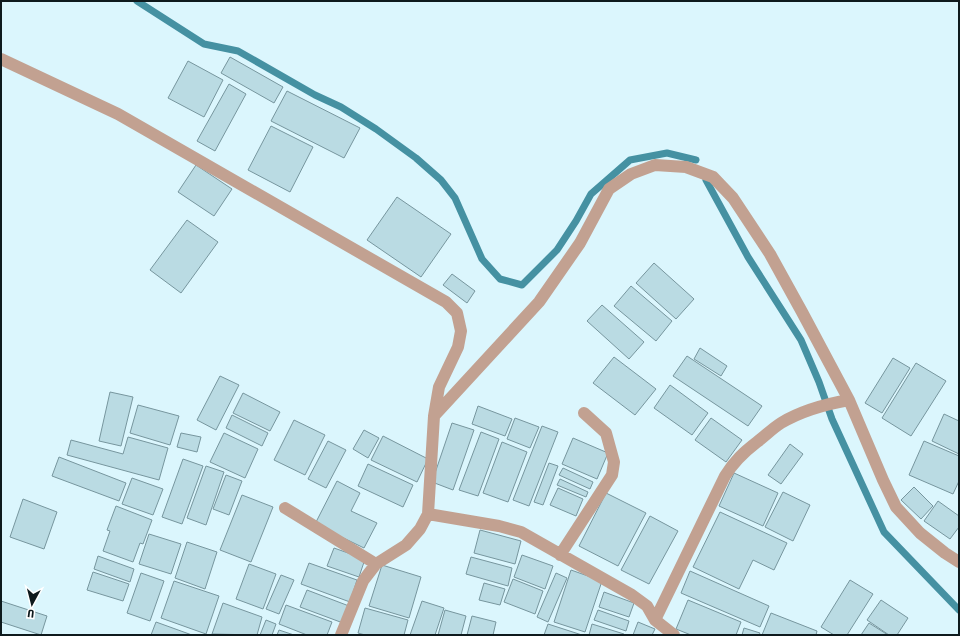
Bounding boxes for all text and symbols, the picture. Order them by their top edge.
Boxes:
north arrow [12,584,52,624]
text: U [27,607,35,620]

